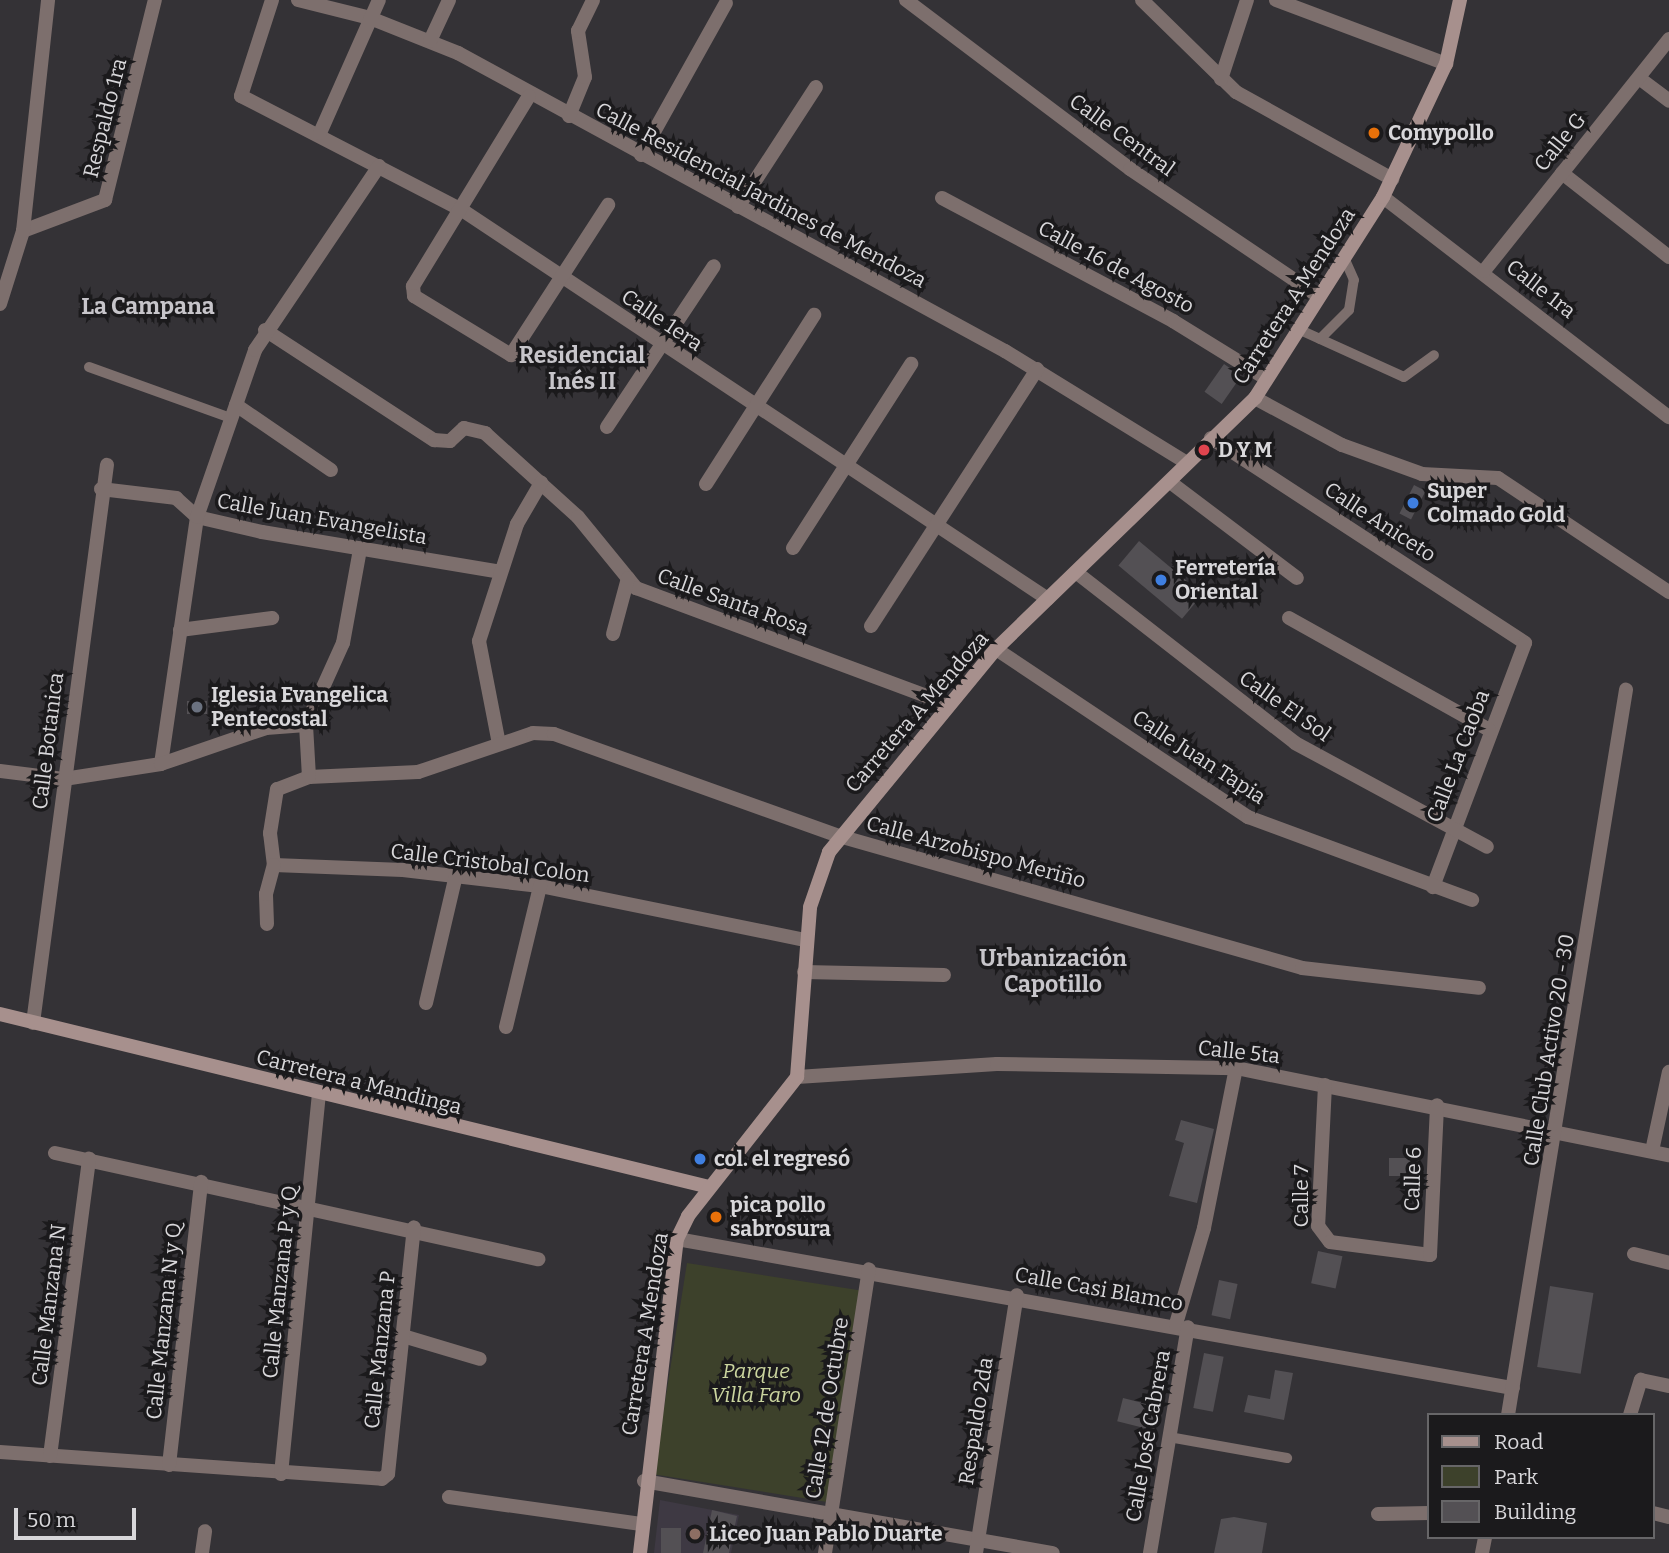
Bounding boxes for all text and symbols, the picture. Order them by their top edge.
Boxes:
street label: Respaldo 1ra [78,56,132,180]
street label: Calle Central [1064,88,1180,182]
street label: Calle Residencial Jardines de Mendoza [591,97,931,293]
street label: Calle G [1529,108,1591,176]
place label: Comypollo [1388,120,1494,146]
marker: Comypollo [1366,125,1382,141]
street label: Carretera A Mendoza [1228,203,1360,389]
street label: Calle 16 de Agosto [1034,215,1198,319]
street label: Calle 1ra [1501,254,1581,324]
street label: Calle 1era [617,284,707,356]
district label: La Campana [81,292,215,320]
district label: Residencial Inés II [519,341,645,395]
place label: D Y M [1218,437,1272,463]
marker: D Y M [1196,442,1212,458]
street label: Calle Aniceto [1320,477,1440,567]
place label: Super Colmado Gold [1427,478,1565,528]
street label: Calle Juan Evangelista [215,488,429,550]
marker: Super Colmado Gold [1405,495,1421,511]
place label: Ferretería Oriental [1175,555,1276,605]
street label: Calle Santa Rosa [654,563,812,641]
marker: Ferretería Oriental [1153,572,1169,588]
street label: Carretera A Mendoza [840,626,994,798]
street label: Calle El Sol [1234,665,1336,747]
street label: Calle Botanica [27,671,69,811]
place label: Iglesia Evangelica Pentecostal [211,682,388,732]
street label: Calle La Caoba [1421,686,1495,826]
marker: Iglesia Evangelica Pentecostal [189,699,205,715]
street label: Calle Juan Tapia [1128,705,1270,809]
street label: Calle Arzobispo Meriño [864,811,1088,893]
street label: Calle Cristobal Colon [389,838,591,888]
street label: Calle Club Activo 20 - 30 [1518,932,1580,1168]
district label: Urbanización Capotillo [979,944,1127,998]
street label: Calle 5ta [1197,1035,1281,1069]
street label: Carretera a Mandinga [254,1044,464,1120]
place label: col. el regresó [714,1146,850,1172]
street label: Calle 6 [1399,1146,1427,1212]
marker: col. el regresó [692,1151,708,1167]
street label: Calle 7 [1288,1165,1314,1227]
street label: Calle Manzana P y Q [257,1184,303,1380]
place label: pica pollo sabrosura [730,1192,831,1242]
marker: pica pollo sabrosura [708,1209,724,1225]
street label: Calle Manzana N y Q [141,1221,187,1421]
street label: Calle Manzana N [27,1223,71,1387]
street label: Carretera A Mendoza [616,1231,674,1437]
street label: Calle Casi Blamco [1013,1262,1185,1316]
street label: Calle Manzana P [359,1270,401,1430]
street label: Calle 12 de Octubre [800,1315,854,1501]
street label: Calle José Cabrera [1120,1348,1176,1524]
street label: Respaldo 2da [953,1355,999,1487]
park label: Parque Villa Faro [711,1358,801,1408]
legend [1428,1413,1655,1539]
text: Road [1494,1429,1543,1455]
text: Park [1494,1464,1538,1490]
scale bar [18,1494,140,1538]
text: Building [1494,1499,1576,1525]
text: 50 m [27,1507,76,1533]
place label: Liceo Juan Pablo Duarte [709,1521,943,1547]
marker: Liceo Juan Pablo Duarte [687,1526,703,1542]

